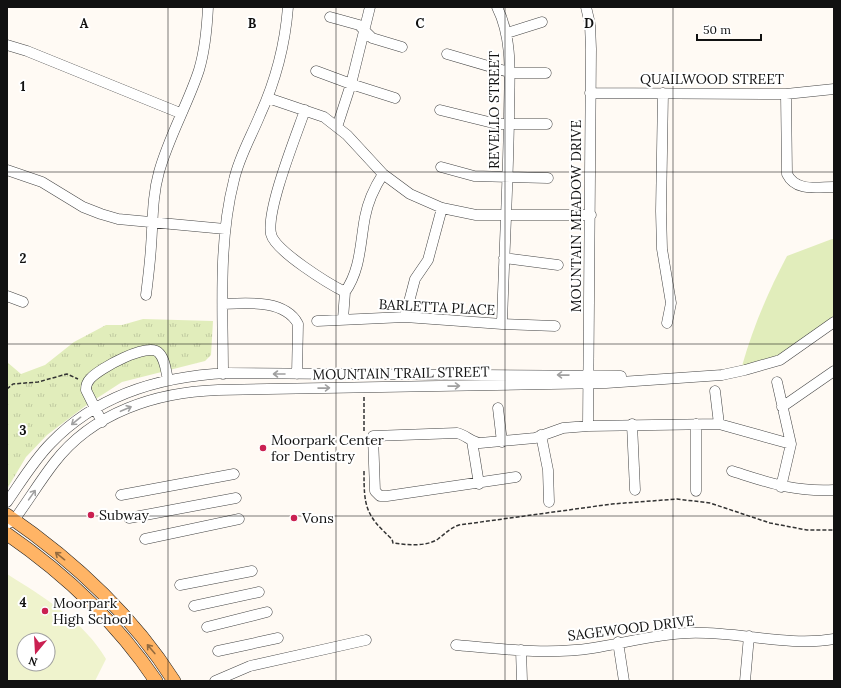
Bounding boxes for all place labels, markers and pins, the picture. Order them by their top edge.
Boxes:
place label: Moorpark Center for Dentistry [271,431,384,465]
marker: Moorpark Center for Dentistry [258,443,268,453]
place label: Subway [99,506,149,524]
place label: Vons [301,509,334,527]
marker: Subway [86,510,96,520]
marker: Vons [289,513,299,523]
place label: Moorpark High School [53,594,132,628]
marker: Moorpark High School [40,606,50,616]

